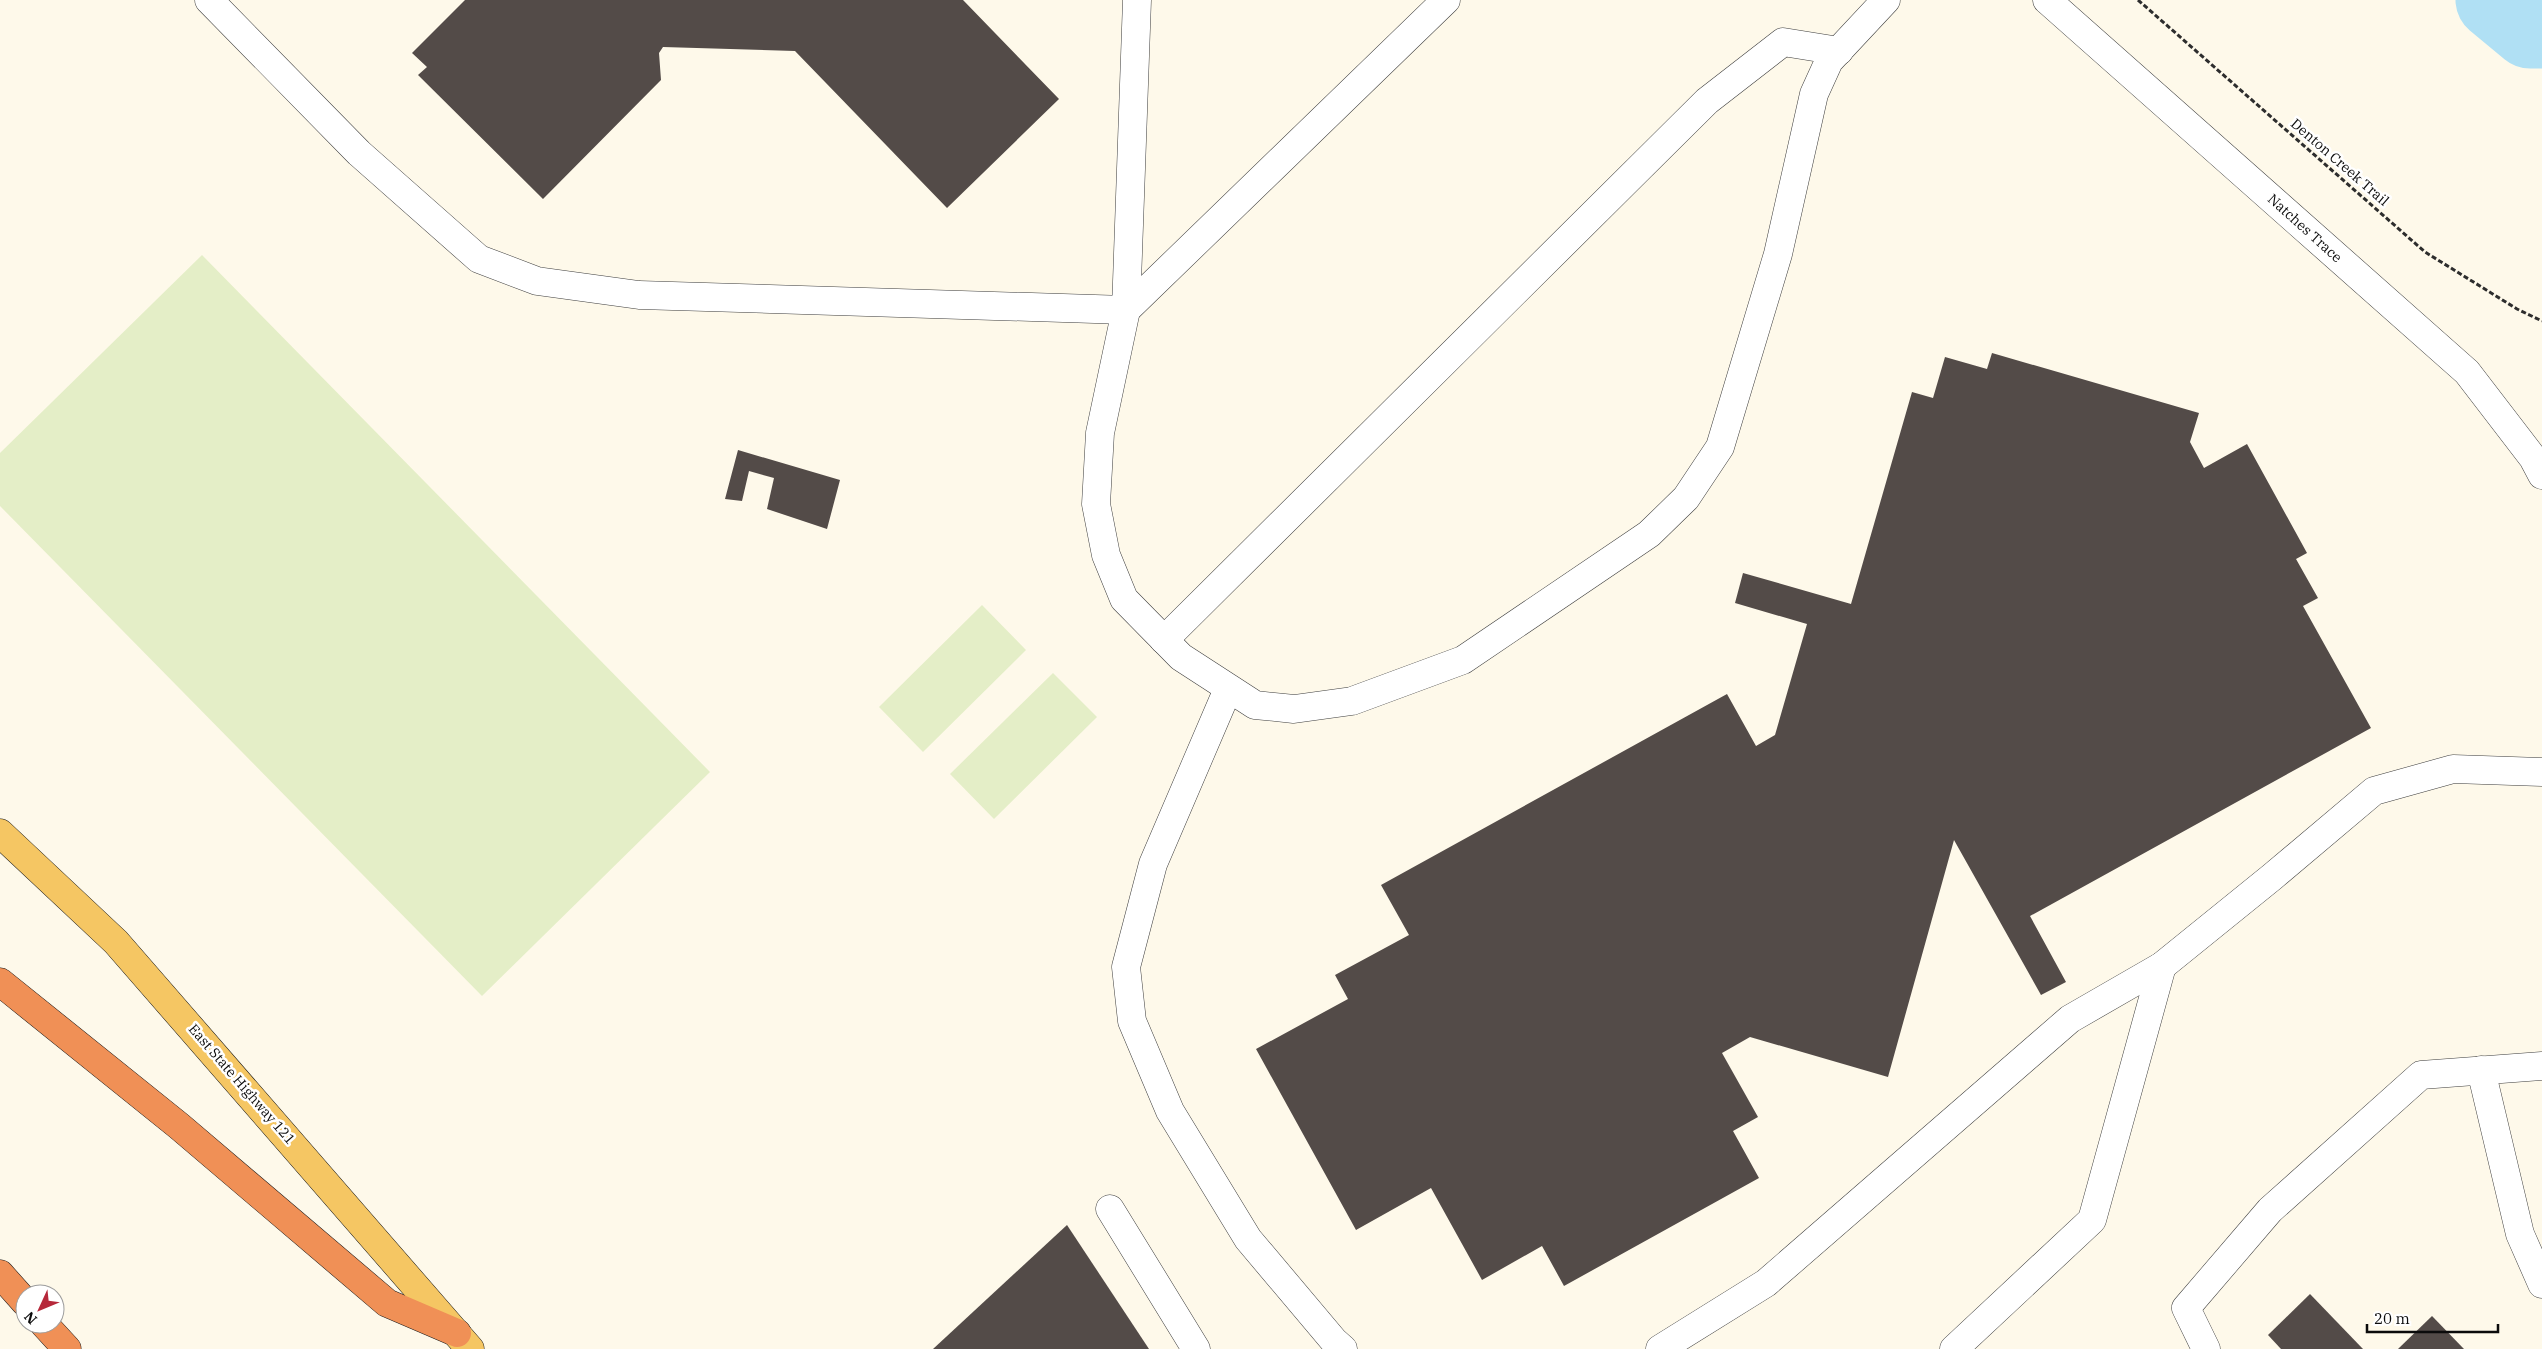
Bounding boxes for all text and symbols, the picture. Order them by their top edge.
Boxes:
street label: Denton Creek Trail [2287,114,2393,210]
street label: Natches Trace [2264,190,2346,266]
street label: East State Highway 121 [185,1020,299,1148]
north arrow [15,1284,65,1334]
scale bar [2367,1302,2498,1334]
text: N [20,1308,41,1328]
text: 20 m [2374,1309,2410,1328]

